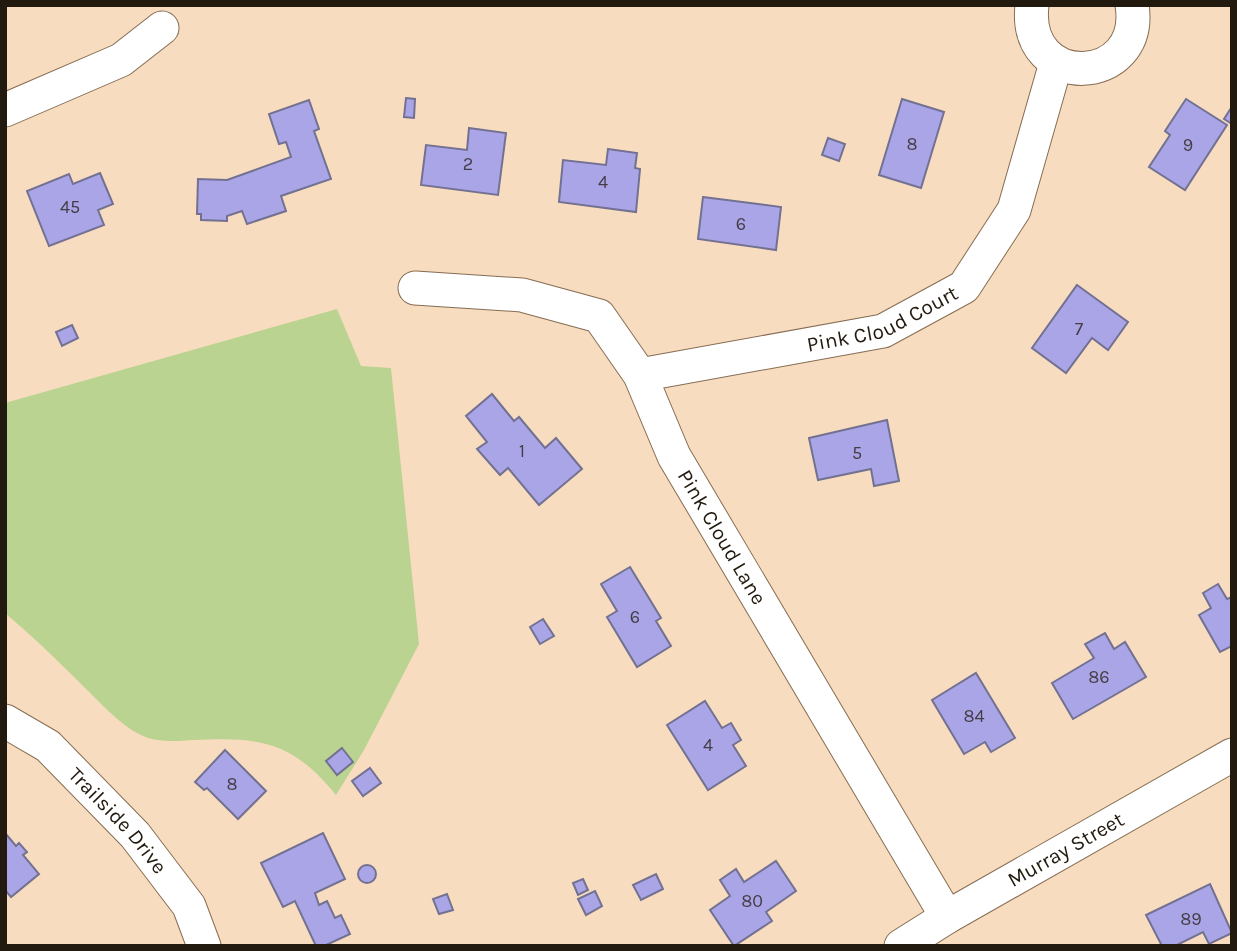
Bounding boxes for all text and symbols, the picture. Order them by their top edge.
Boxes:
house number: 8 [906,133,918,155]
house number: 9 [1183,134,1193,156]
house number: 2 [463,153,473,175]
house number: 4 [598,171,608,193]
house number: 45 [60,196,80,218]
house number: 6 [736,213,746,235]
street label: Pink Cloud Court [805,281,962,357]
house number: 7 [1075,318,1084,340]
house number: 1 [519,440,525,462]
house number: 5 [852,442,862,464]
street label: Pink Cloud Lane [673,465,771,609]
house number: 6 [630,606,640,628]
house number: 86 [1088,666,1110,688]
house number: 84 [963,705,985,727]
house number: 4 [703,734,713,756]
street label: Trailside Drive [64,762,172,878]
house number: 8 [226,773,238,795]
street label: Murray Street [1003,807,1128,892]
house number: 80 [741,890,763,912]
house number: 89 [1180,908,1202,930]

